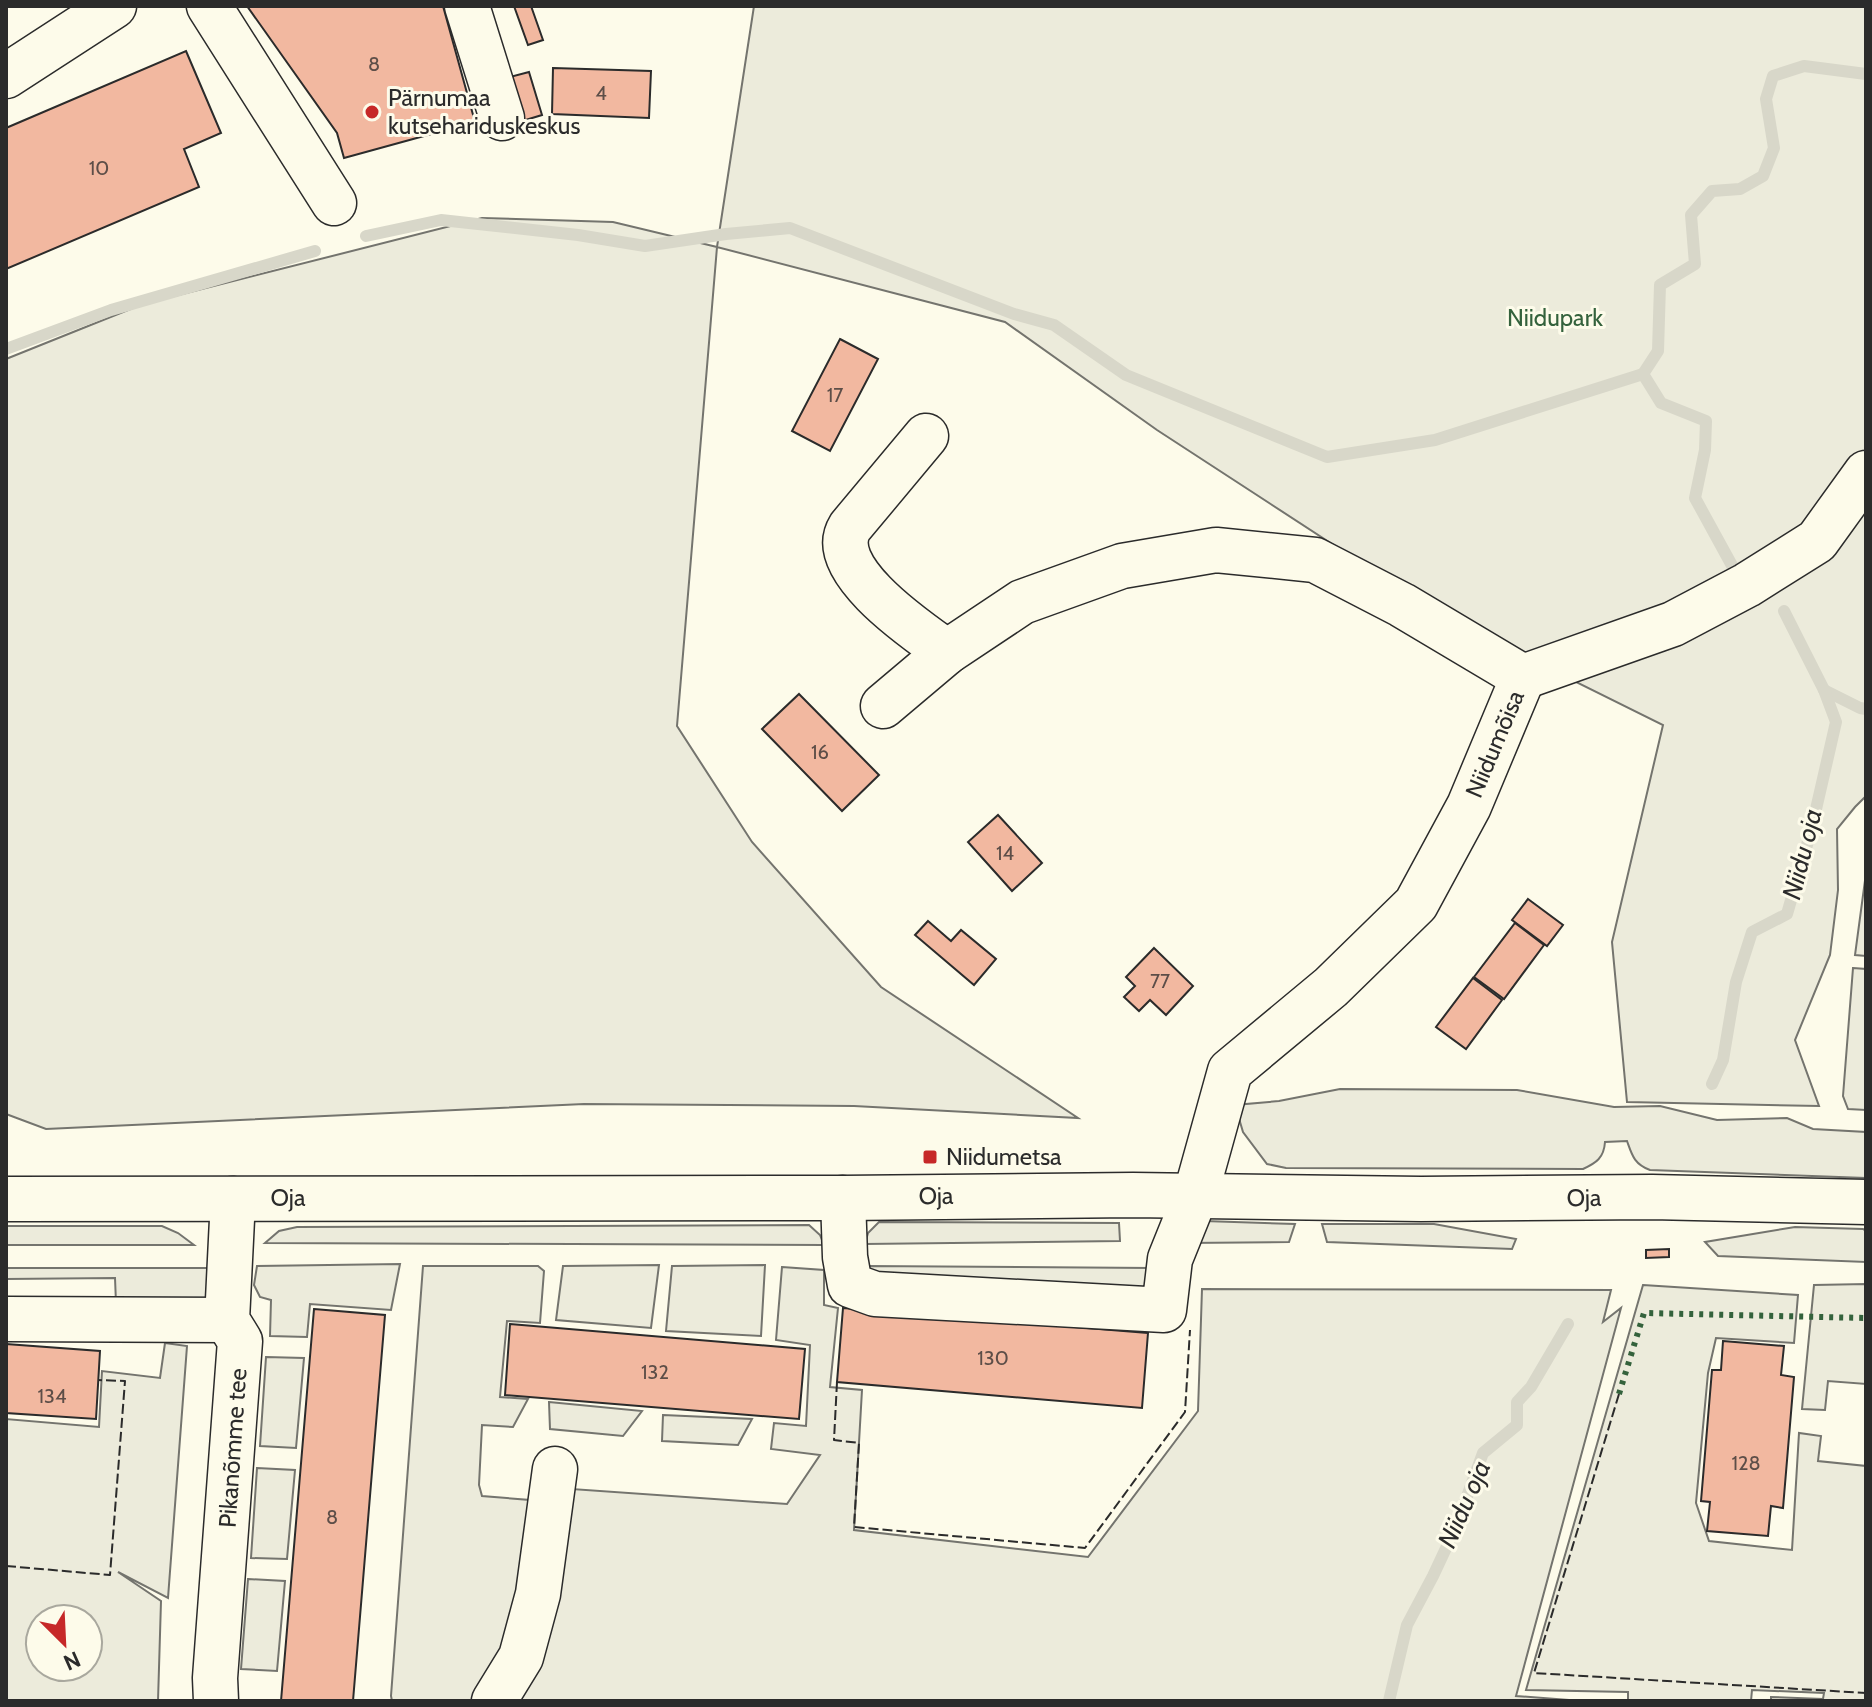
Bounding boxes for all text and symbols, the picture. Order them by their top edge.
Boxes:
house number: 8 [368,52,380,76]
house number: 4 [595,81,607,105]
place label: Pärnumaa kutsehariduskeskus [388,83,580,140]
marker: Pärnumaa kutsehariduskeskus [363,103,381,121]
house number: 10 [89,156,109,180]
park label: Niidupark [1507,303,1603,332]
house number: 17 [827,383,843,407]
street label: Niidumõisa [1459,685,1530,802]
house number: 16 [811,740,829,764]
water label: Niidu oja [1775,805,1829,903]
house number: 14 [996,841,1014,865]
house number: 77 [1150,969,1170,993]
place label: Niidumetsa [946,1142,1062,1171]
marker: Niidumetsa [921,1148,939,1166]
street label: Oja [918,1181,954,1210]
street label: Oja [271,1183,306,1212]
street label: Oja [1566,1183,1602,1212]
house number: 130 [977,1346,1009,1370]
house number: 132 [641,1360,669,1384]
street label: Pikanõmme tee [212,1367,253,1529]
house number: 134 [38,1384,67,1408]
house number: 128 [1731,1451,1761,1475]
water label: Niidu oja [1431,1455,1497,1553]
house number: 8 [326,1505,338,1529]
north arrow [24,1603,104,1683]
text: N [59,1645,85,1676]

